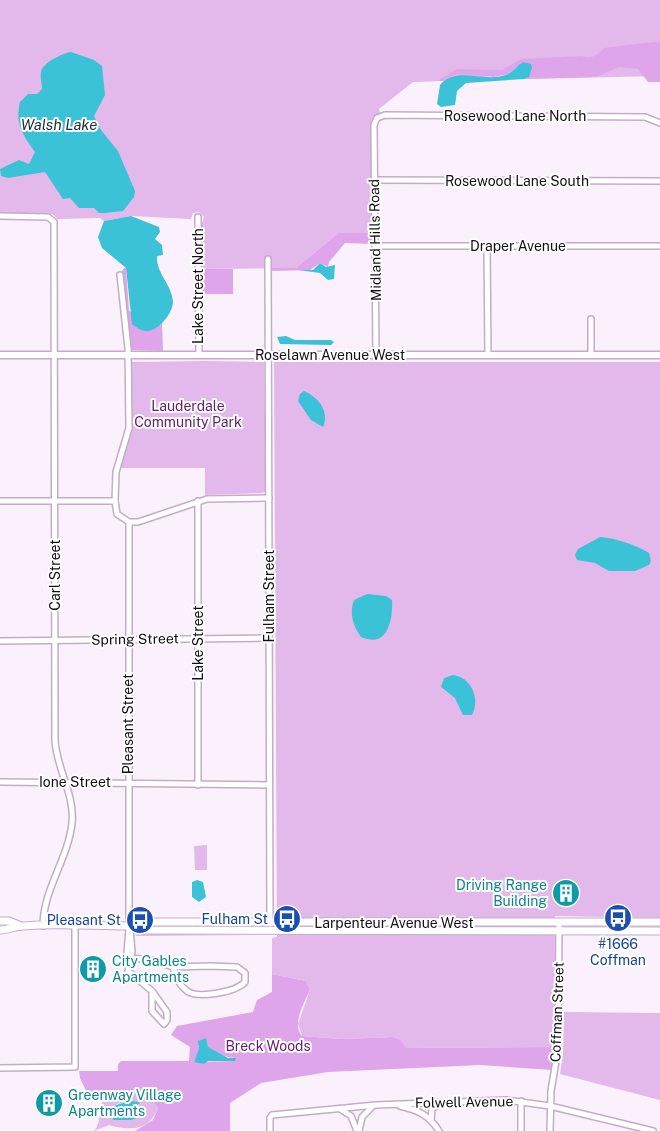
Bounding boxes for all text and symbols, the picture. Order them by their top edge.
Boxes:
street label: Rosewood Lane North [444,108,586,124]
water label: Walsh Lake [21,116,97,133]
street label: Rosewood Lane South [445,173,589,189]
street label: Midland Hills Road [366,179,384,301]
street label: Lake Street North [190,228,206,344]
street label: Draper Avenue [470,238,566,254]
street label: Roselawn Avenue West [255,347,405,363]
park label: Lauderdale Community Park [134,398,242,430]
street label: Carl Street [47,539,63,611]
street label: Fulham Street [261,550,277,642]
street label: Lake Street [190,605,206,681]
street label: Spring Street [91,630,179,648]
street label: Pleasant Street [120,674,136,774]
street label: Ione Street [39,774,111,790]
place label: Driving Range Building [456,877,547,909]
building icon: Driving Range Building [551,878,581,908]
bus stop icon: #1666 Coffman [603,903,633,933]
bus stop icon: Fulham St [272,904,302,934]
bus stop icon: Pleasant St [125,905,155,935]
place label: Fulham St [202,911,268,927]
place label: Pleasant St [47,912,121,928]
street label: Larpenteur Avenue West [314,915,474,931]
place label: #1666 Coffman [590,936,646,968]
place label: City Gables Apartments [112,953,189,985]
building icon: City Gables Apartments [78,954,108,984]
street label: Coffman Street [547,962,567,1062]
park label: Breck Woods [225,1038,311,1054]
place label: Greenway Village Apartments [68,1087,182,1119]
building icon: Greenway Village Apartments [34,1088,64,1118]
street label: Folwell Avenue [415,1093,513,1111]

